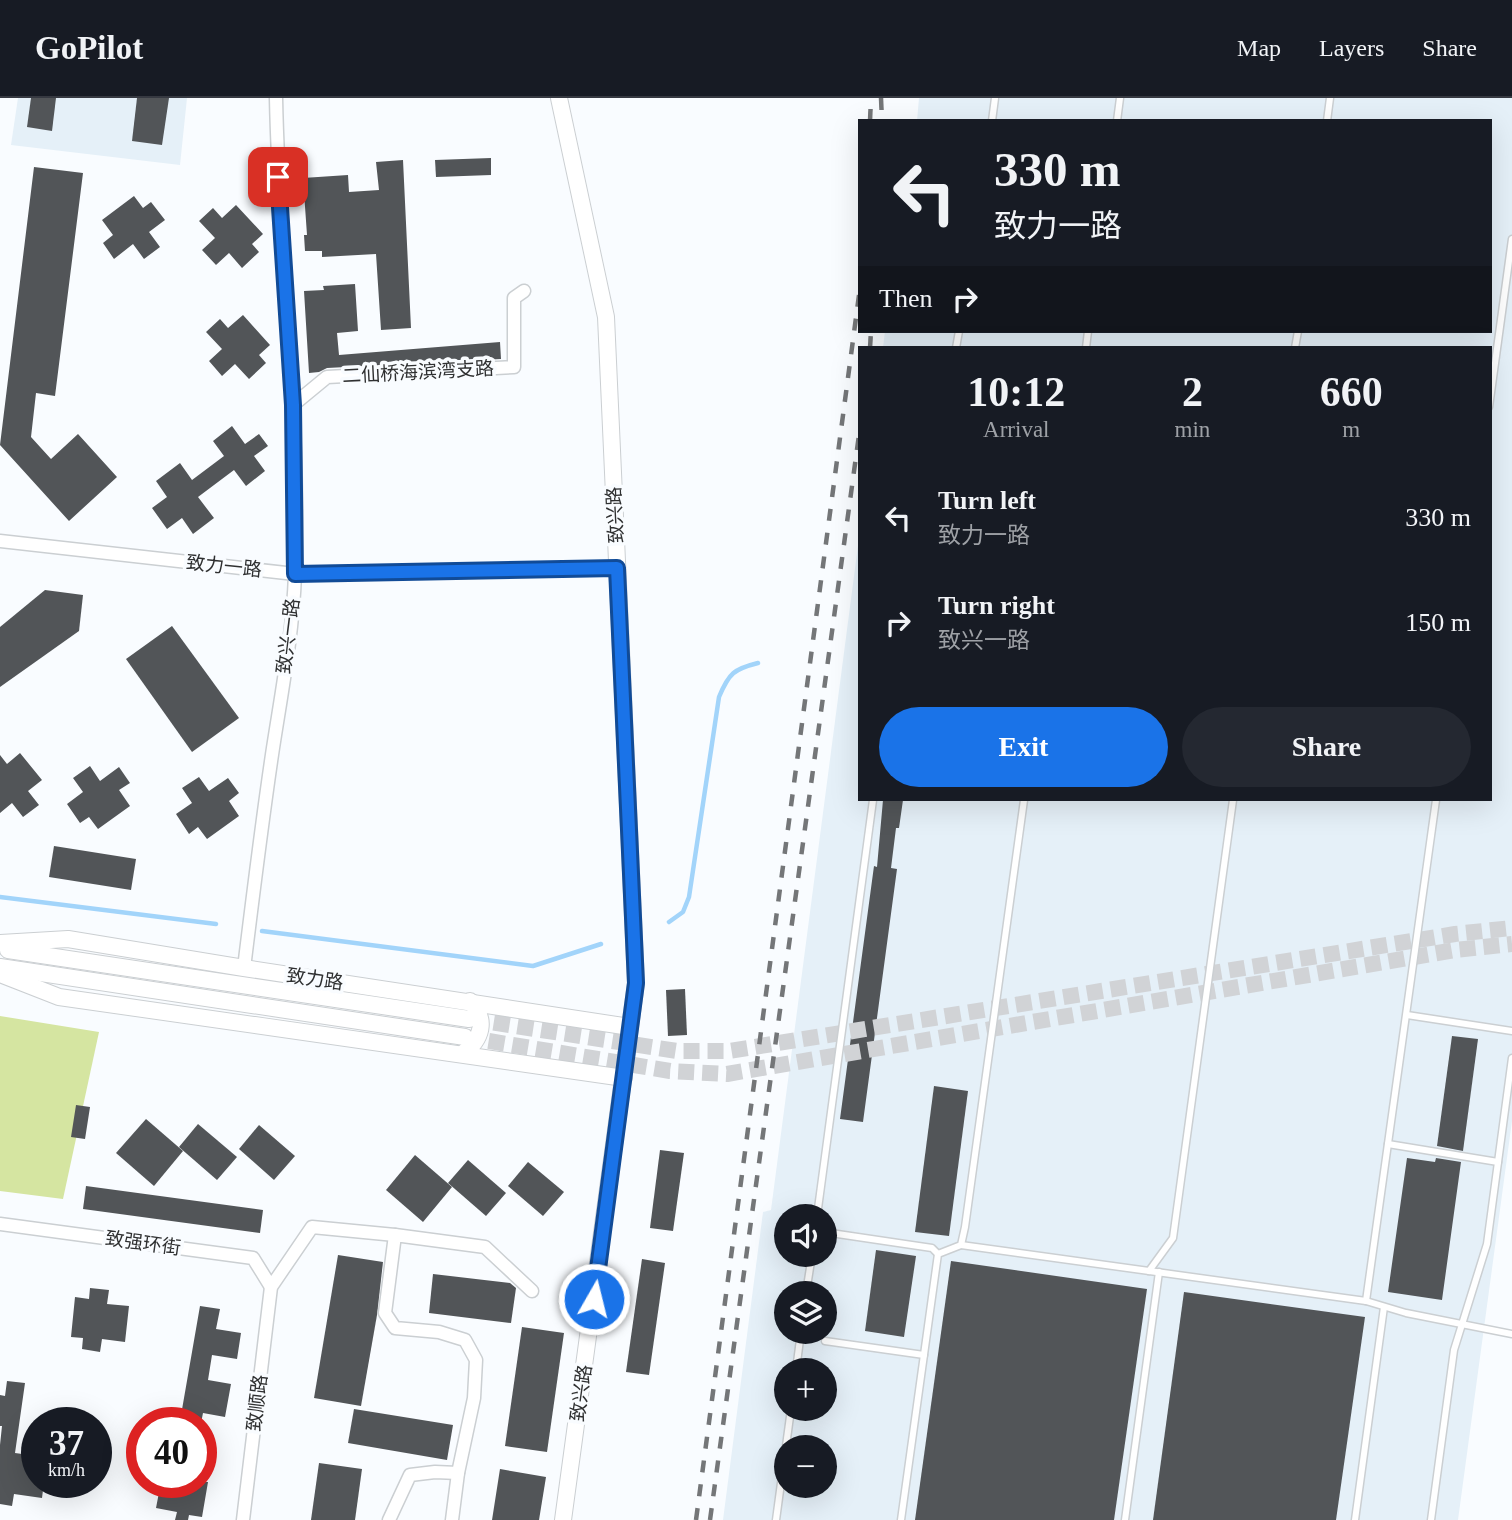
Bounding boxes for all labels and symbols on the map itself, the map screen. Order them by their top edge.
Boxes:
pin [248,147,308,207]
street label: 二仙桥海滨湾支路 [342,358,494,386]
street label: 致兴路 [603,486,627,544]
street label: 致力一路 [185,552,263,580]
street label: 致兴一路 [273,597,303,675]
street label: 致力路 [285,965,345,993]
street label: 致强环街 [104,1227,182,1259]
position arrow [557,1262,631,1336]
street label: 致兴路 [567,1363,595,1423]
street label: 致顺路 [243,1373,271,1433]
speed limit sign: 40 [126,1407,217,1498]

